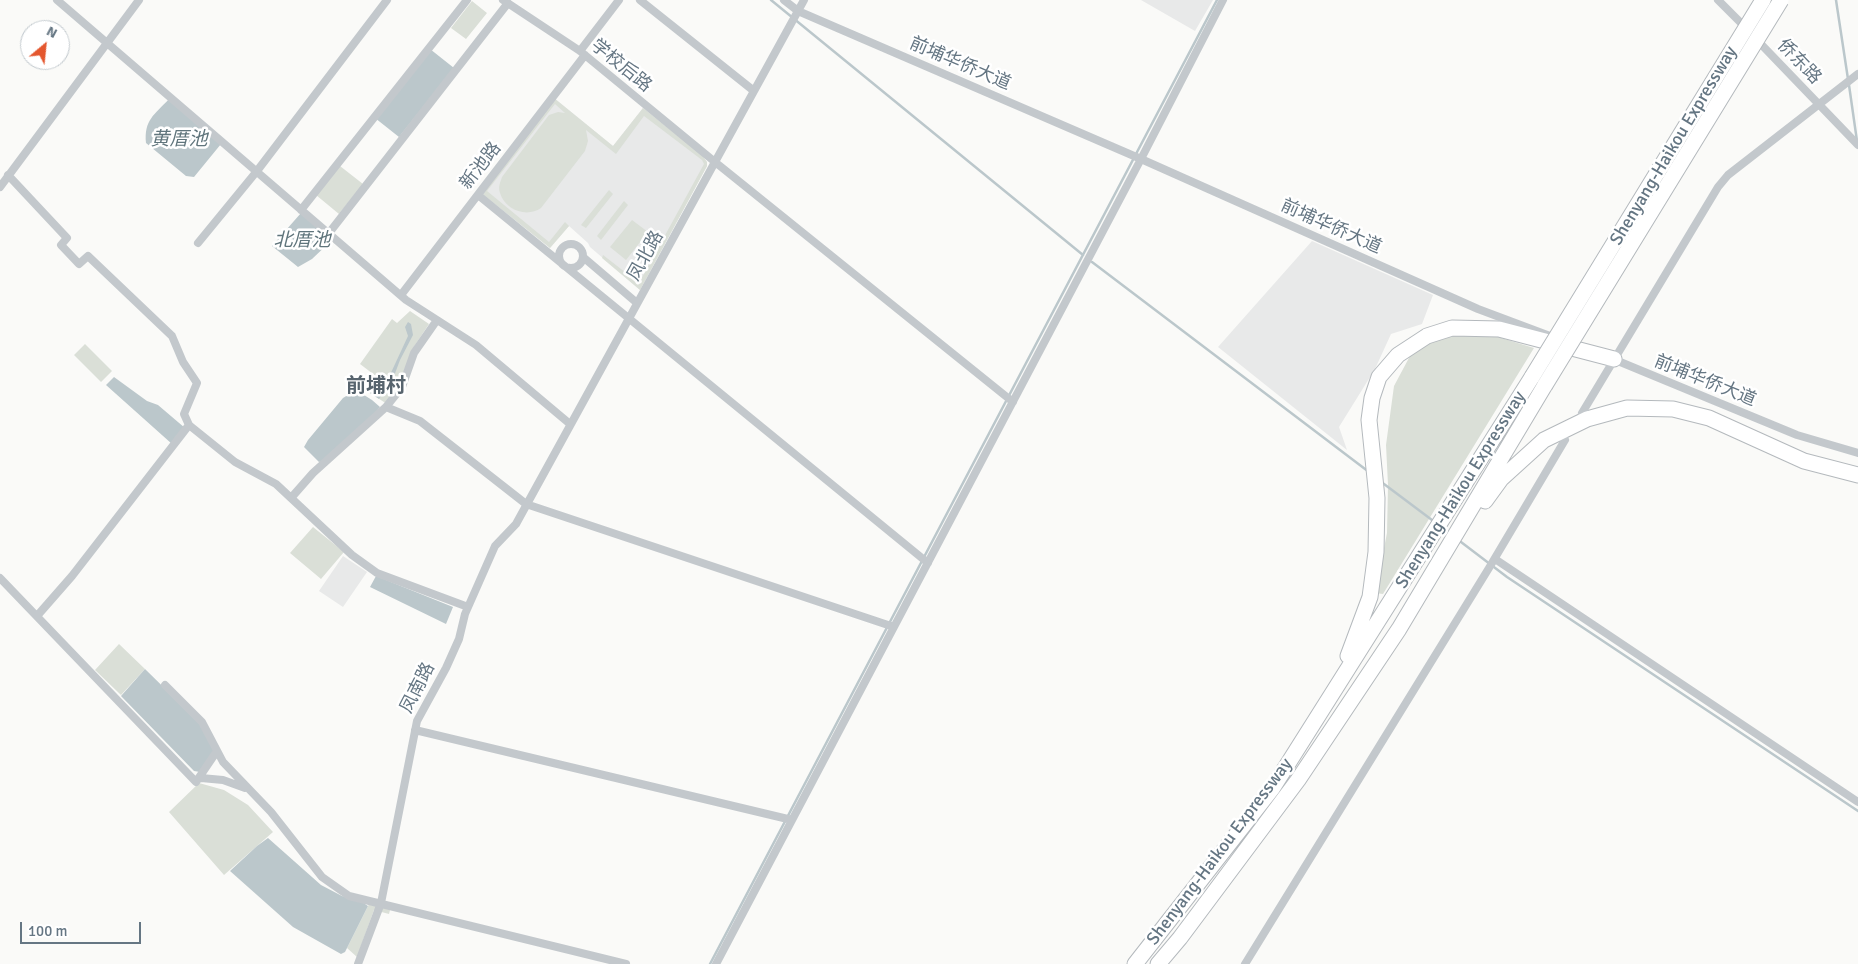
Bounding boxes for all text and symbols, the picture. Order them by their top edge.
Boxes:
north arrow [20,20,70,70]
text: N [44,22,60,42]
street label: 前埔华侨大道 [906,33,1014,95]
street label: 学校后路 [586,35,656,97]
street label: 侨东路 [1772,35,1826,89]
street label: Shenyang-Haikou Expressway [1606,43,1742,249]
water label: 黄厝池 [151,129,207,151]
street label: 新池路 [456,138,506,194]
street label: 前埔华侨大道 [1277,195,1385,259]
street label: 凤北路 [623,227,669,285]
water label: 北厝池 [274,230,330,252]
street label: 前埔华侨大道 [1651,351,1759,411]
district label: 前埔村 [346,375,406,399]
street label: Shenyang-Haikou Expressway [1391,387,1531,593]
street label: 凤南路 [396,659,440,717]
street label: Shenyang-Haikou Expressway [1143,754,1297,950]
scale bar [22,912,144,944]
text: 100 m [28,922,68,940]

